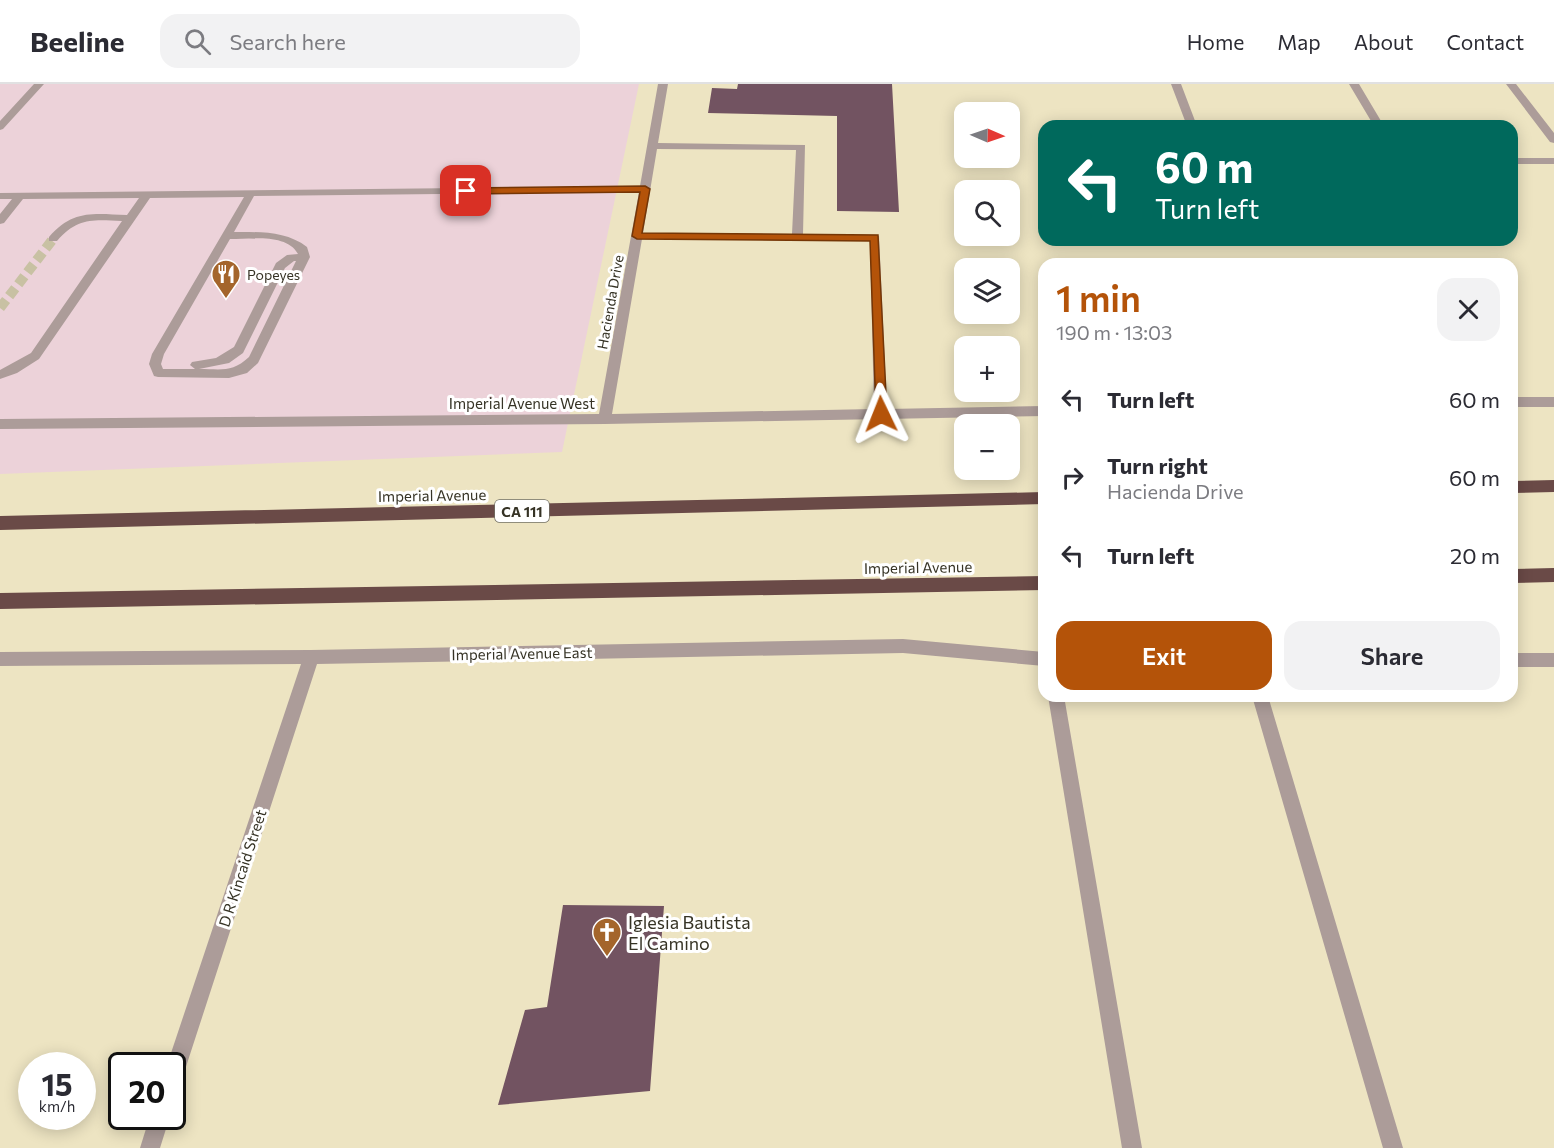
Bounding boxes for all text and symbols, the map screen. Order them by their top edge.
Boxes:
search box [160,14,580,68]
text: Beeline [30,24,124,58]
icon: search [181,25,214,58]
text: Search here [229,28,346,55]
text: Home [1187,29,1244,54]
text: Map [1277,29,1321,54]
text: About [1354,29,1413,54]
text: Contact [1446,29,1524,54]
north arrow [954,102,1020,168]
map controls [954,102,1020,480]
text: 60 m [1155,140,1254,192]
icon: left [1056,144,1134,222]
pin [440,165,491,216]
icon: arrive [449,174,482,207]
button: search [954,180,1020,246]
text: Turn left [1155,192,1259,225]
street label: Hacienda Drive [593,253,627,351]
restaurant icon: Popeyes [210,258,242,300]
button: layers [954,258,1020,324]
place label: Popeyes [247,266,300,283]
text: 1 min [1056,275,1141,319]
button: close [1437,278,1500,341]
text: 190 m · 13:03 [1056,320,1173,344]
button: + [954,336,1020,402]
position arrow [849,382,913,446]
icon: left [1056,383,1089,416]
text: Turn left [1107,386,1194,413]
text: 60 m [1449,386,1500,413]
street label: Imperial Avenue West [449,394,595,412]
button: − [954,414,1020,480]
text: Turn right [1107,452,1208,479]
icon: right [1056,461,1089,494]
text: 60 m [1449,464,1500,491]
text: Hacienda Drive [1107,479,1244,503]
street label: Imperial Avenue [378,485,486,505]
road number: CA 111 [495,500,549,522]
icon: left [1056,539,1089,572]
text: Turn left [1107,542,1194,569]
text: 20 m [1450,542,1500,569]
street label: Imperial Avenue [864,557,972,577]
button: Exit [1056,621,1272,690]
button: Share [1284,621,1500,690]
street label: Imperial Avenue East [451,643,593,663]
street label: D R Kincaid Street [215,807,269,929]
place label: Iglesia Bautista El Camino [628,911,751,954]
church icon: Iglesia Bautista El Camino [591,916,623,958]
speed limit sign: 20 [108,1052,186,1130]
text: 15 [41,1065,73,1102]
text: km/h [39,1097,75,1115]

